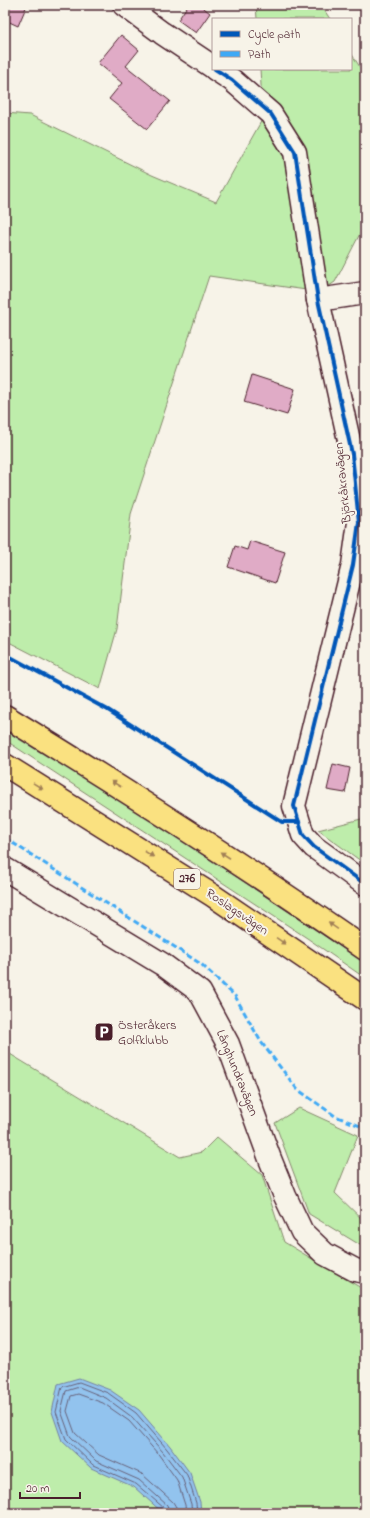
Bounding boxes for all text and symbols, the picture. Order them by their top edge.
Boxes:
legend [212,18,352,70]
text: Cycle path [248,26,300,45]
text: Path [248,46,271,64]
street label: Björkåkravägen [329,441,358,525]
one-way arrow [110,780,122,787]
one-way arrow [32,782,44,789]
one-way arrow [143,851,154,858]
one-way arrow [219,851,230,858]
road number: 276 [174,869,200,889]
street label: Roslagsvägen [201,884,272,941]
one-way arrow [328,922,338,930]
one-way arrow [275,937,286,945]
place label: Österåkers Golfklubb [118,1016,177,1050]
parking icon: Österåkers Golfklubb [93,1021,115,1043]
street label: Långhundravägen [210,1027,263,1119]
scale bar [20,1474,80,1500]
text: 20 m [26,1480,49,1498]

